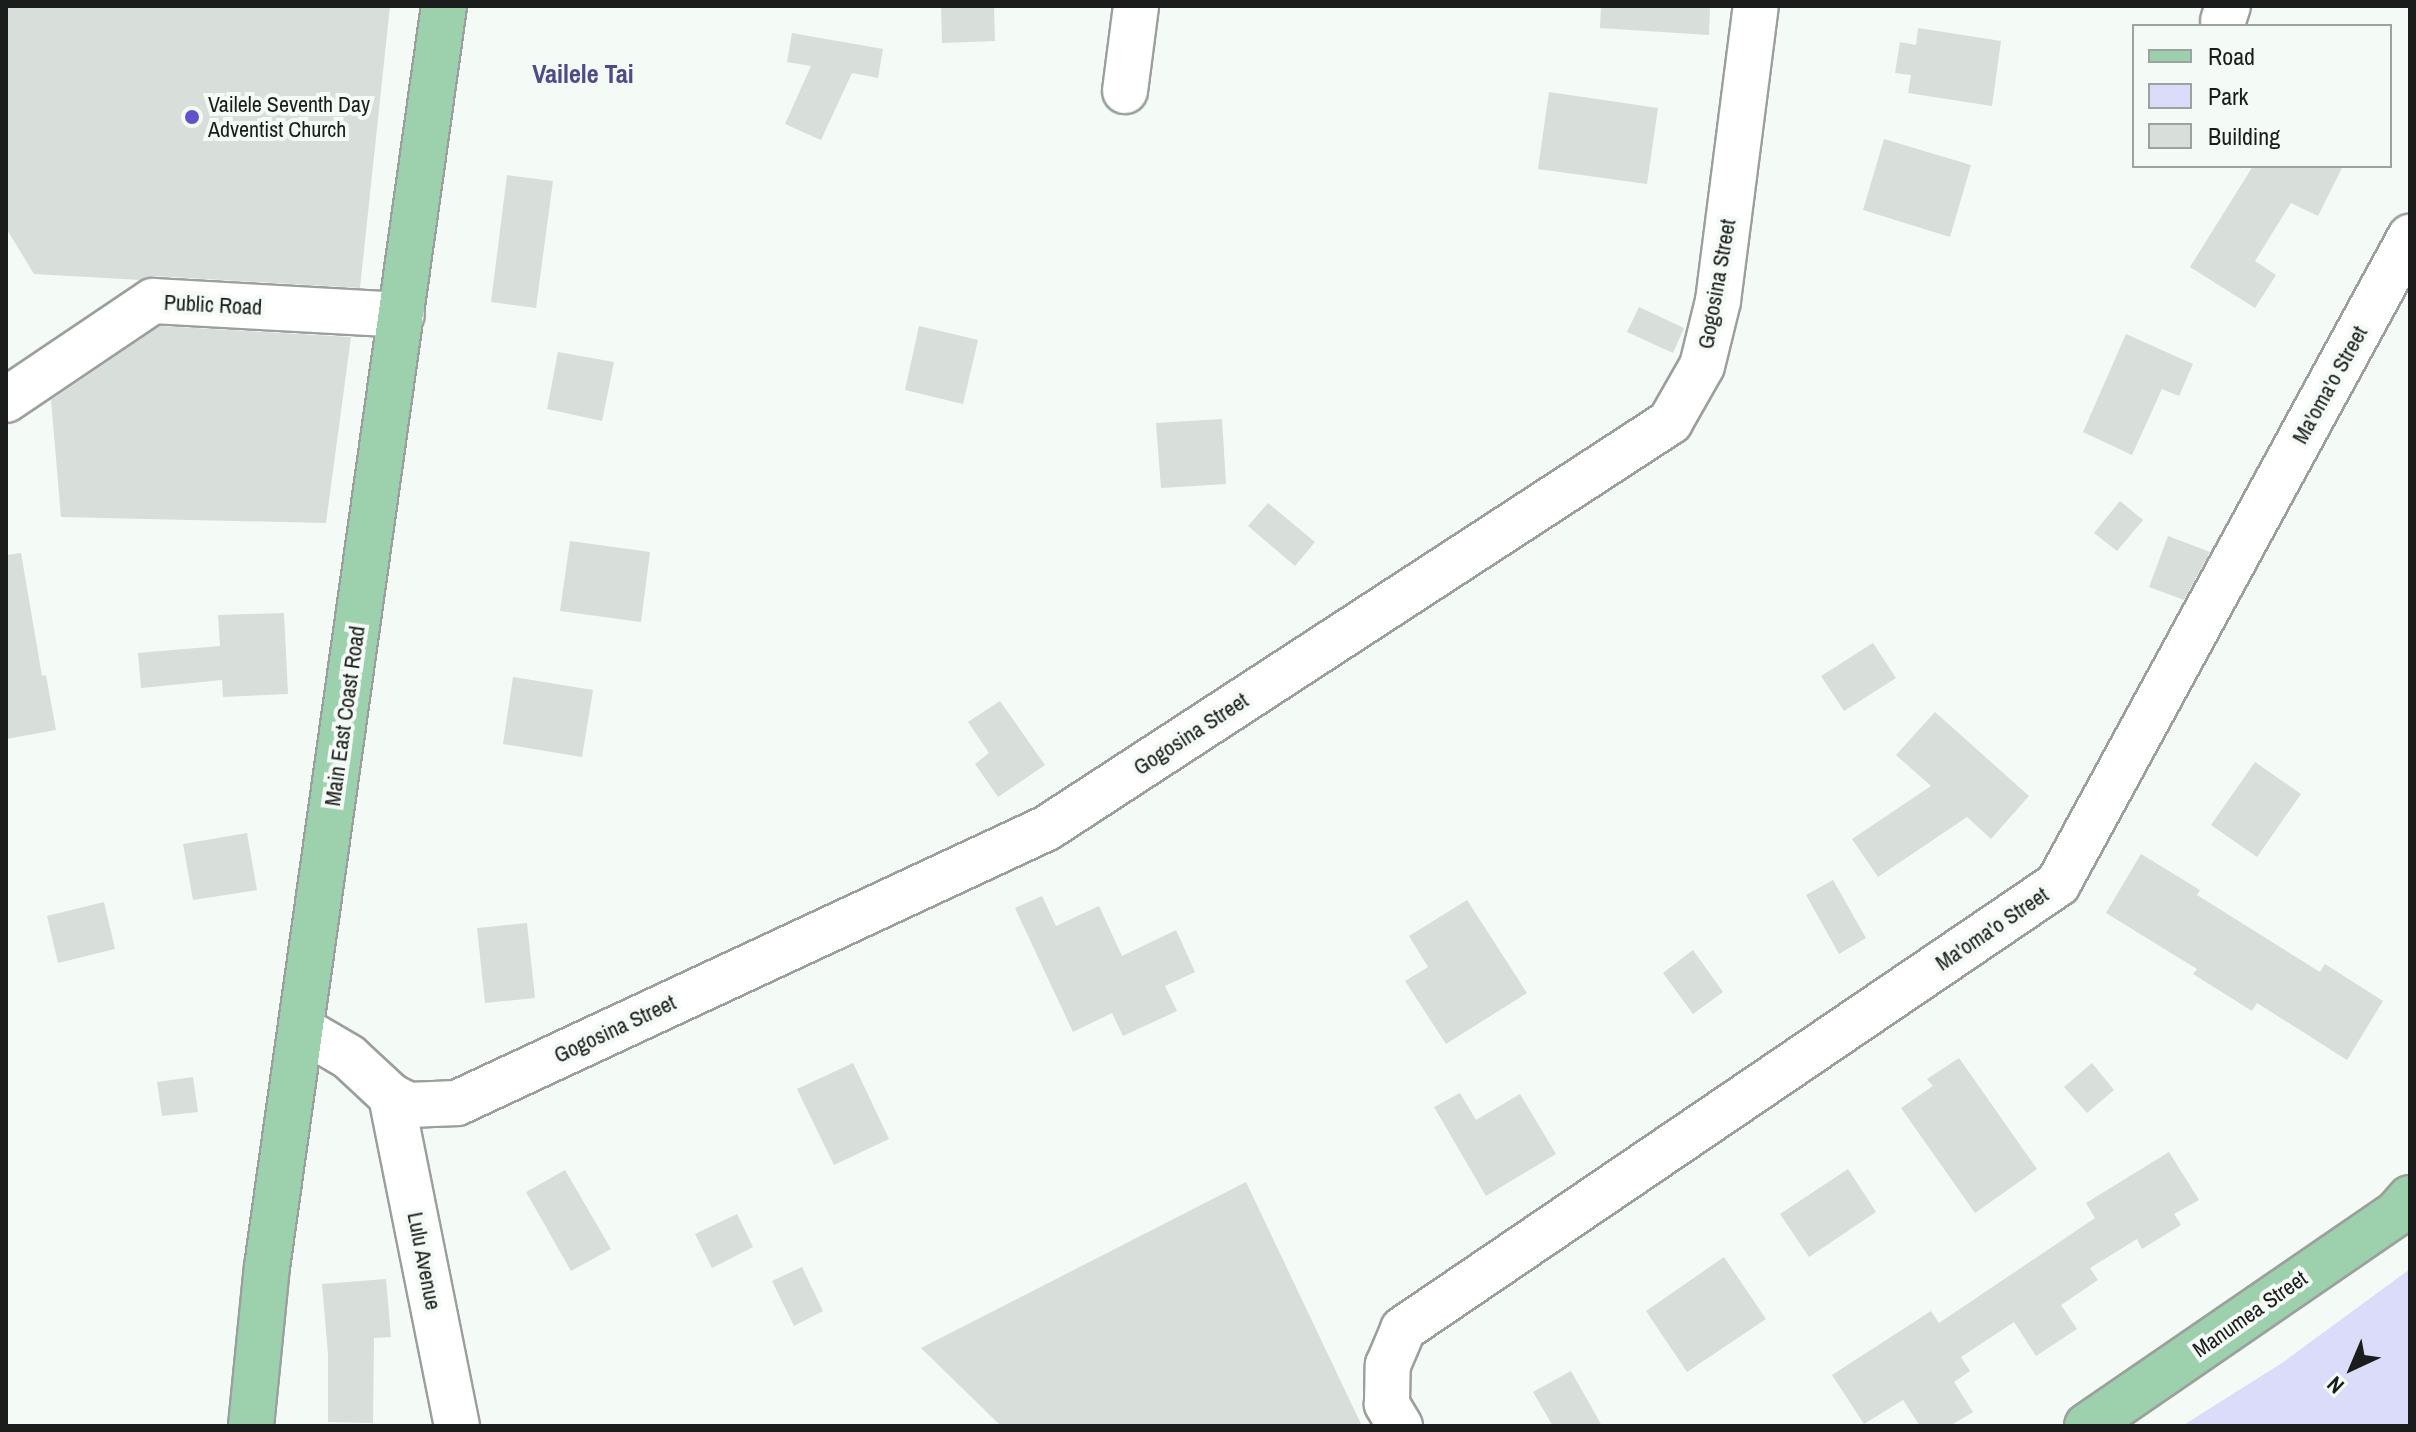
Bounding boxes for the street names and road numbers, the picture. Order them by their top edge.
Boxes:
street label: Gogosina Street [1693,217,1741,351]
street label: Public Road [163,289,263,321]
street label: Ma'oma'o Street [2287,322,2373,448]
street label: Main East Coast Road [319,624,371,808]
street label: Gogosina Street [1129,687,1253,781]
street label: Ma'oma'o Street [1931,882,2053,976]
street label: Gogosina Street [550,989,680,1069]
street label: Lulu Avenue [402,1209,446,1313]
street label: Manumea Street [2188,1265,2312,1363]

